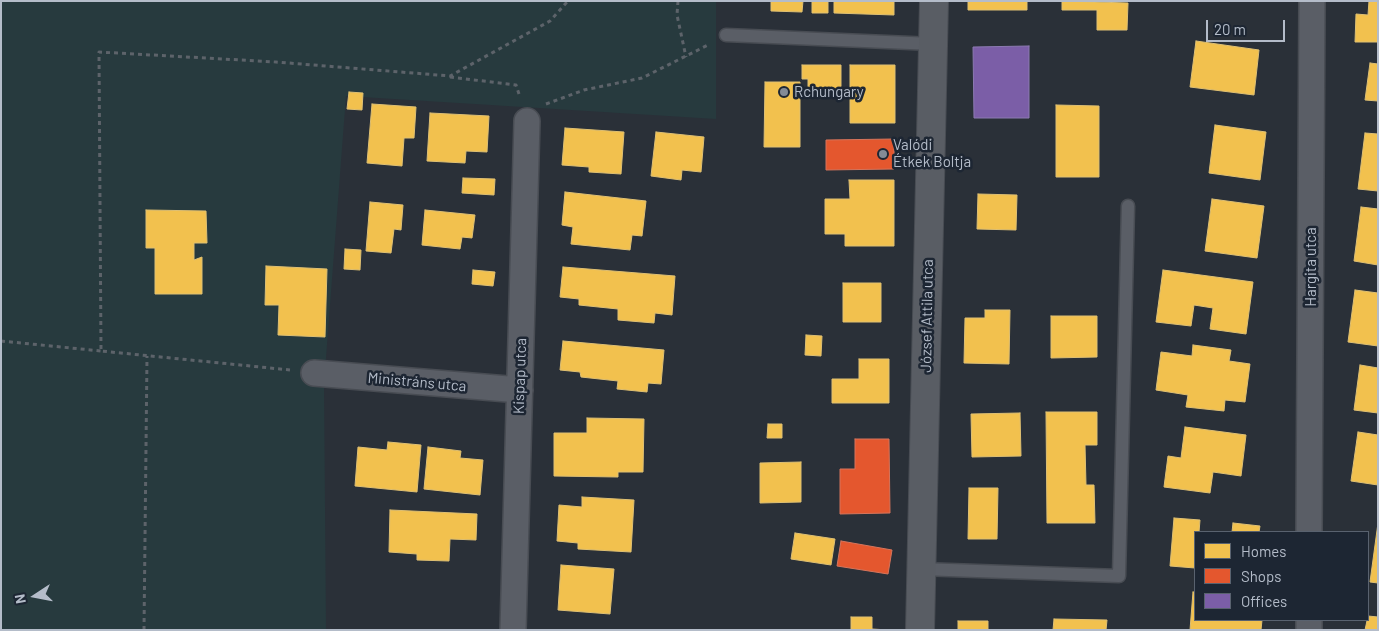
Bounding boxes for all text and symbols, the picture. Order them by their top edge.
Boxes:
scale bar [1209,10,1288,42]
text: 20 m [1214,20,1246,38]
place label: Rchungary [794,83,864,101]
marker: Rchungary [778,86,790,98]
place label: Valódi Étkek Boltja [893,136,971,171]
marker: Valódi Étkek Boltja [877,148,889,160]
street label: Hargita utca [1302,227,1320,307]
street label: József Attila utca [917,259,937,373]
street label: Kispap utca [510,338,530,414]
street label: Ministráns utca [367,369,467,395]
legend [1194,531,1369,621]
text: Homes [1241,542,1286,560]
text: Shops [1241,567,1281,585]
north arrow [10,571,60,621]
text: Offices [1241,592,1287,610]
text: N [11,593,29,605]

